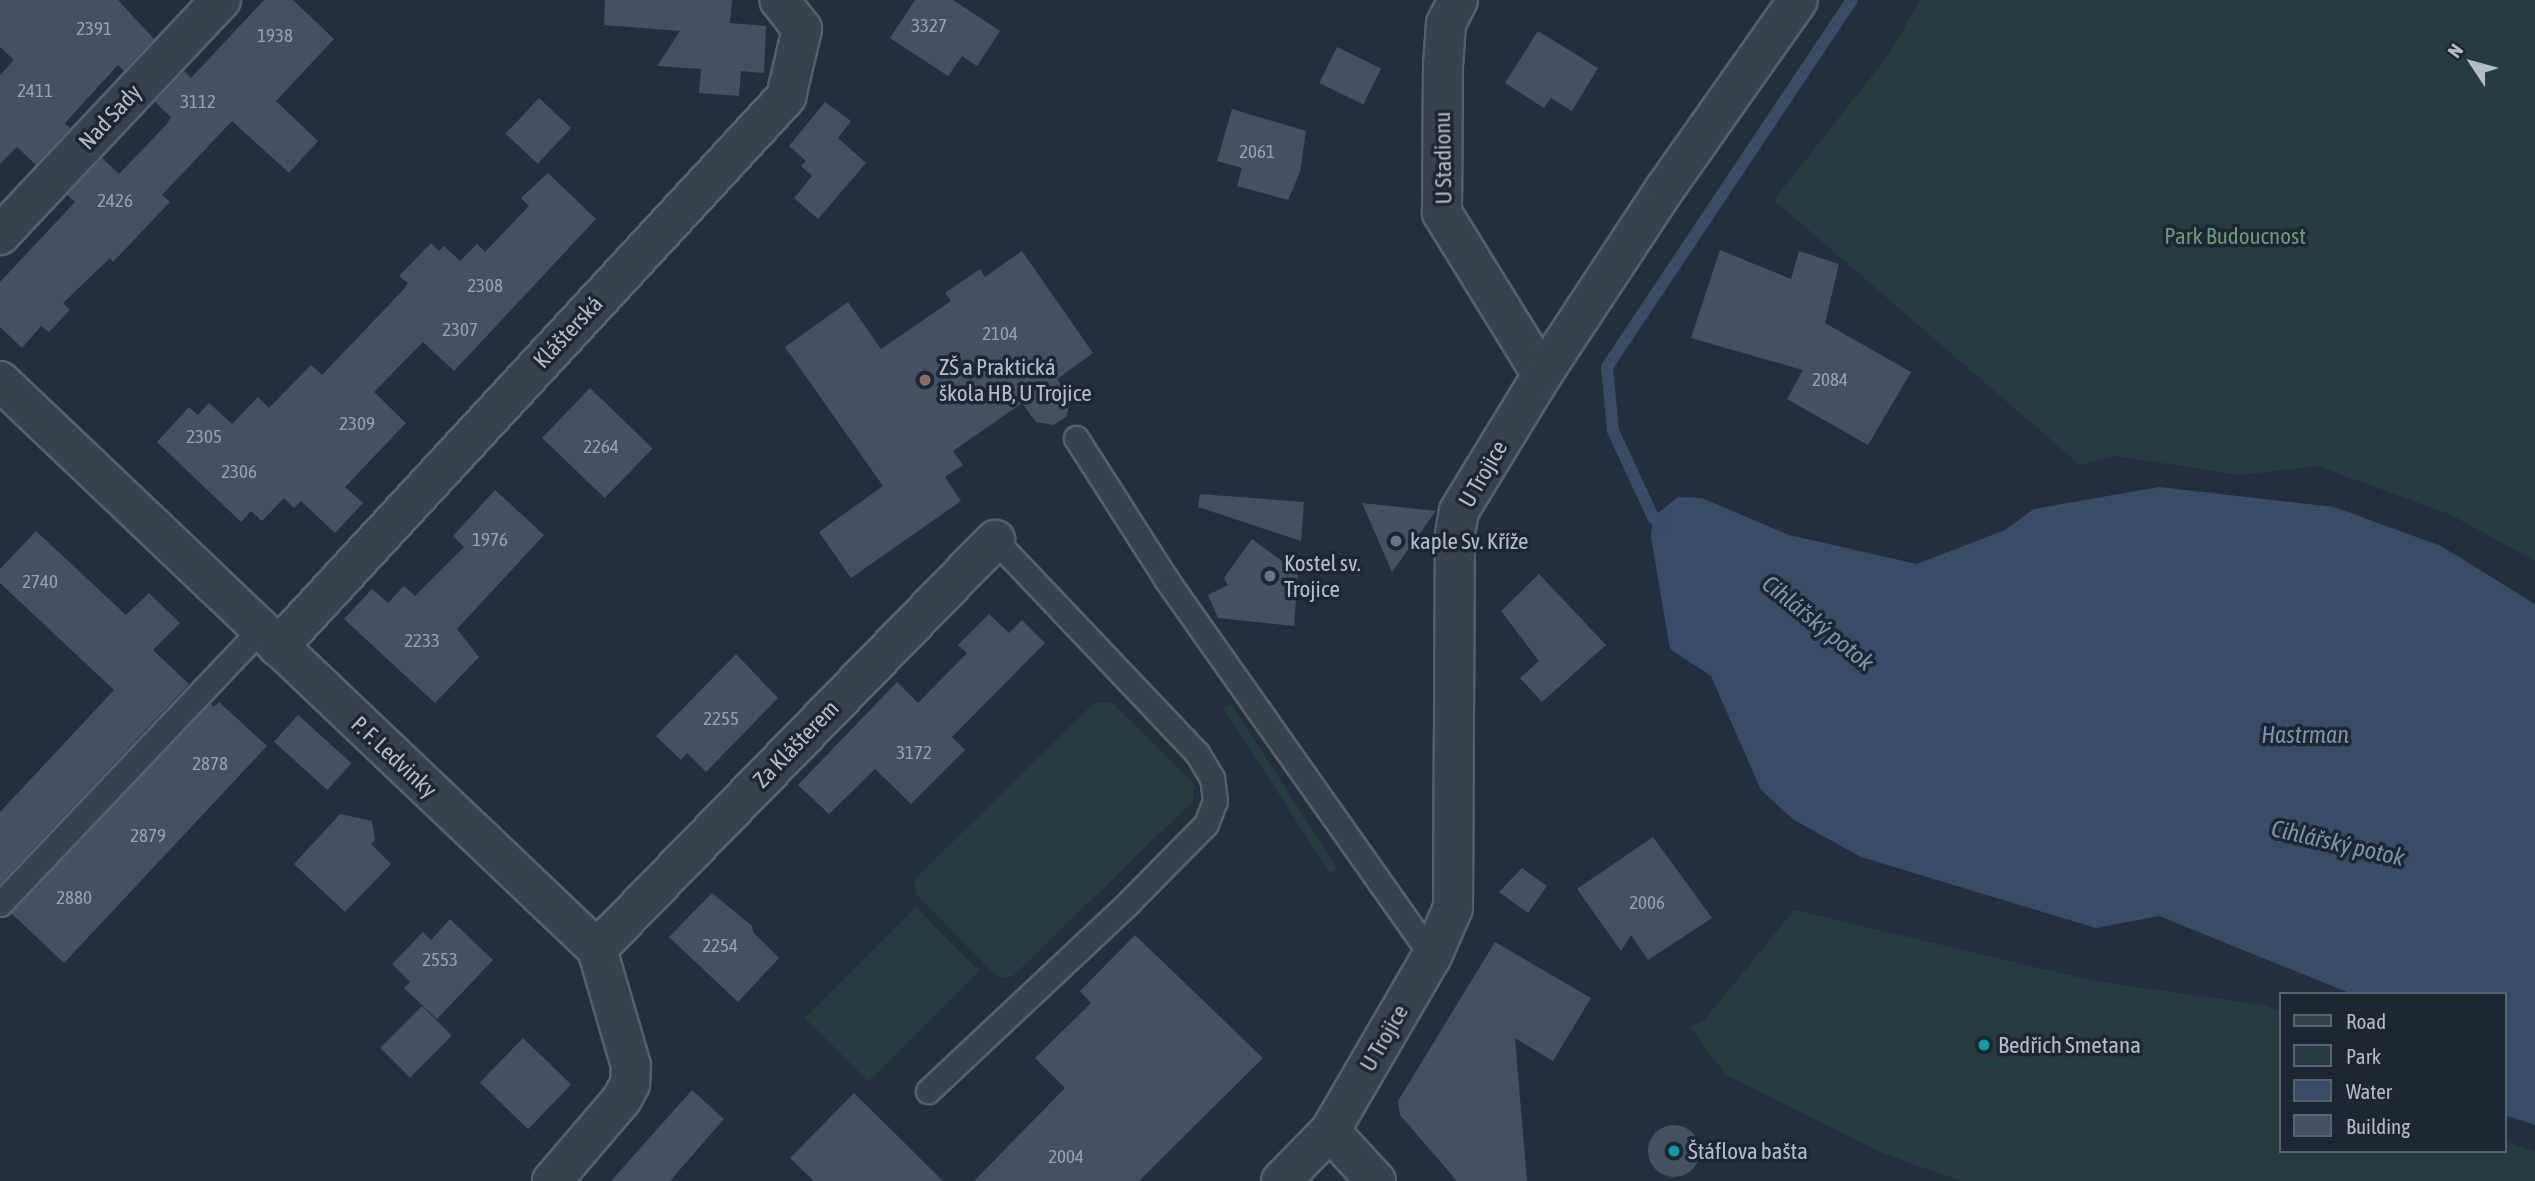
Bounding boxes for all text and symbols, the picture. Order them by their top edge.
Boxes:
house number: 3327 [911,15,947,37]
house number: 2391 [76,18,112,40]
house number: 1938 [257,25,293,47]
north arrow [2437,28,2507,98]
text: N [2443,40,2467,62]
street label: Nad Sady [73,79,147,155]
house number: 2411 [17,80,53,102]
house number: 3112 [180,91,216,113]
street label: U Stadionu [1428,111,1458,205]
house number: 2061 [1239,141,1275,163]
house number: 2426 [97,190,133,212]
park label: Park Budoucnost [2164,222,2306,250]
house number: 2308 [467,275,503,297]
street label: Klášterská [528,290,608,374]
house number: 2307 [442,319,478,341]
house number: 2104 [982,323,1018,345]
place label: ZŠ a Praktická škola HB, U Trojice [939,353,1092,407]
house number: 2084 [1812,369,1848,391]
marker: ZŠ a Praktická škola HB, U Trojice [917,372,933,388]
house number: 2309 [339,413,375,435]
house number: 2305 [186,426,222,448]
house number: 2264 [583,436,619,458]
street label: U Trojice [1453,436,1513,512]
house number: 2306 [221,461,257,483]
place label: kaple Sv. Kříže [1410,527,1528,555]
house number: 1976 [472,529,508,551]
marker: kaple Sv. Kříže [1388,533,1404,549]
place label: Kostel sv. Trojice [1284,549,1361,603]
marker: Kostel sv. Trojice [1262,568,1278,584]
water label: Cihlářský potok [1756,569,1880,677]
house number: 2740 [22,571,58,593]
house number: 2233 [404,630,440,652]
street label: Za Klášterem [748,694,844,794]
house number: 2255 [703,708,739,730]
street label: P. F. Ledvinky [345,710,443,804]
water label: Hastrman [2261,721,2349,749]
house number: 3172 [896,742,932,764]
house number: 2878 [192,753,228,775]
water label: Cihlářský potok [2269,814,2407,872]
house number: 2879 [130,825,166,847]
house number: 2880 [56,887,92,909]
house number: 2006 [1629,892,1665,914]
house number: 2254 [702,935,738,957]
house number: 2553 [422,949,458,971]
legend [2280,992,2507,1153]
street label: U Trojice [1354,1000,1414,1076]
text: Road [2346,1009,2386,1033]
place label: Bedřich Smetana [1998,1031,2141,1059]
marker: Bedřich Smetana [1976,1037,1992,1053]
text: Park [2346,1044,2381,1068]
text: Water [2346,1079,2392,1103]
text: Building [2346,1114,2410,1138]
place label: Štáflova bašta [1688,1137,1808,1165]
marker: Štáflova bašta [1666,1143,1682,1159]
house number: 2004 [1048,1146,1084,1168]

